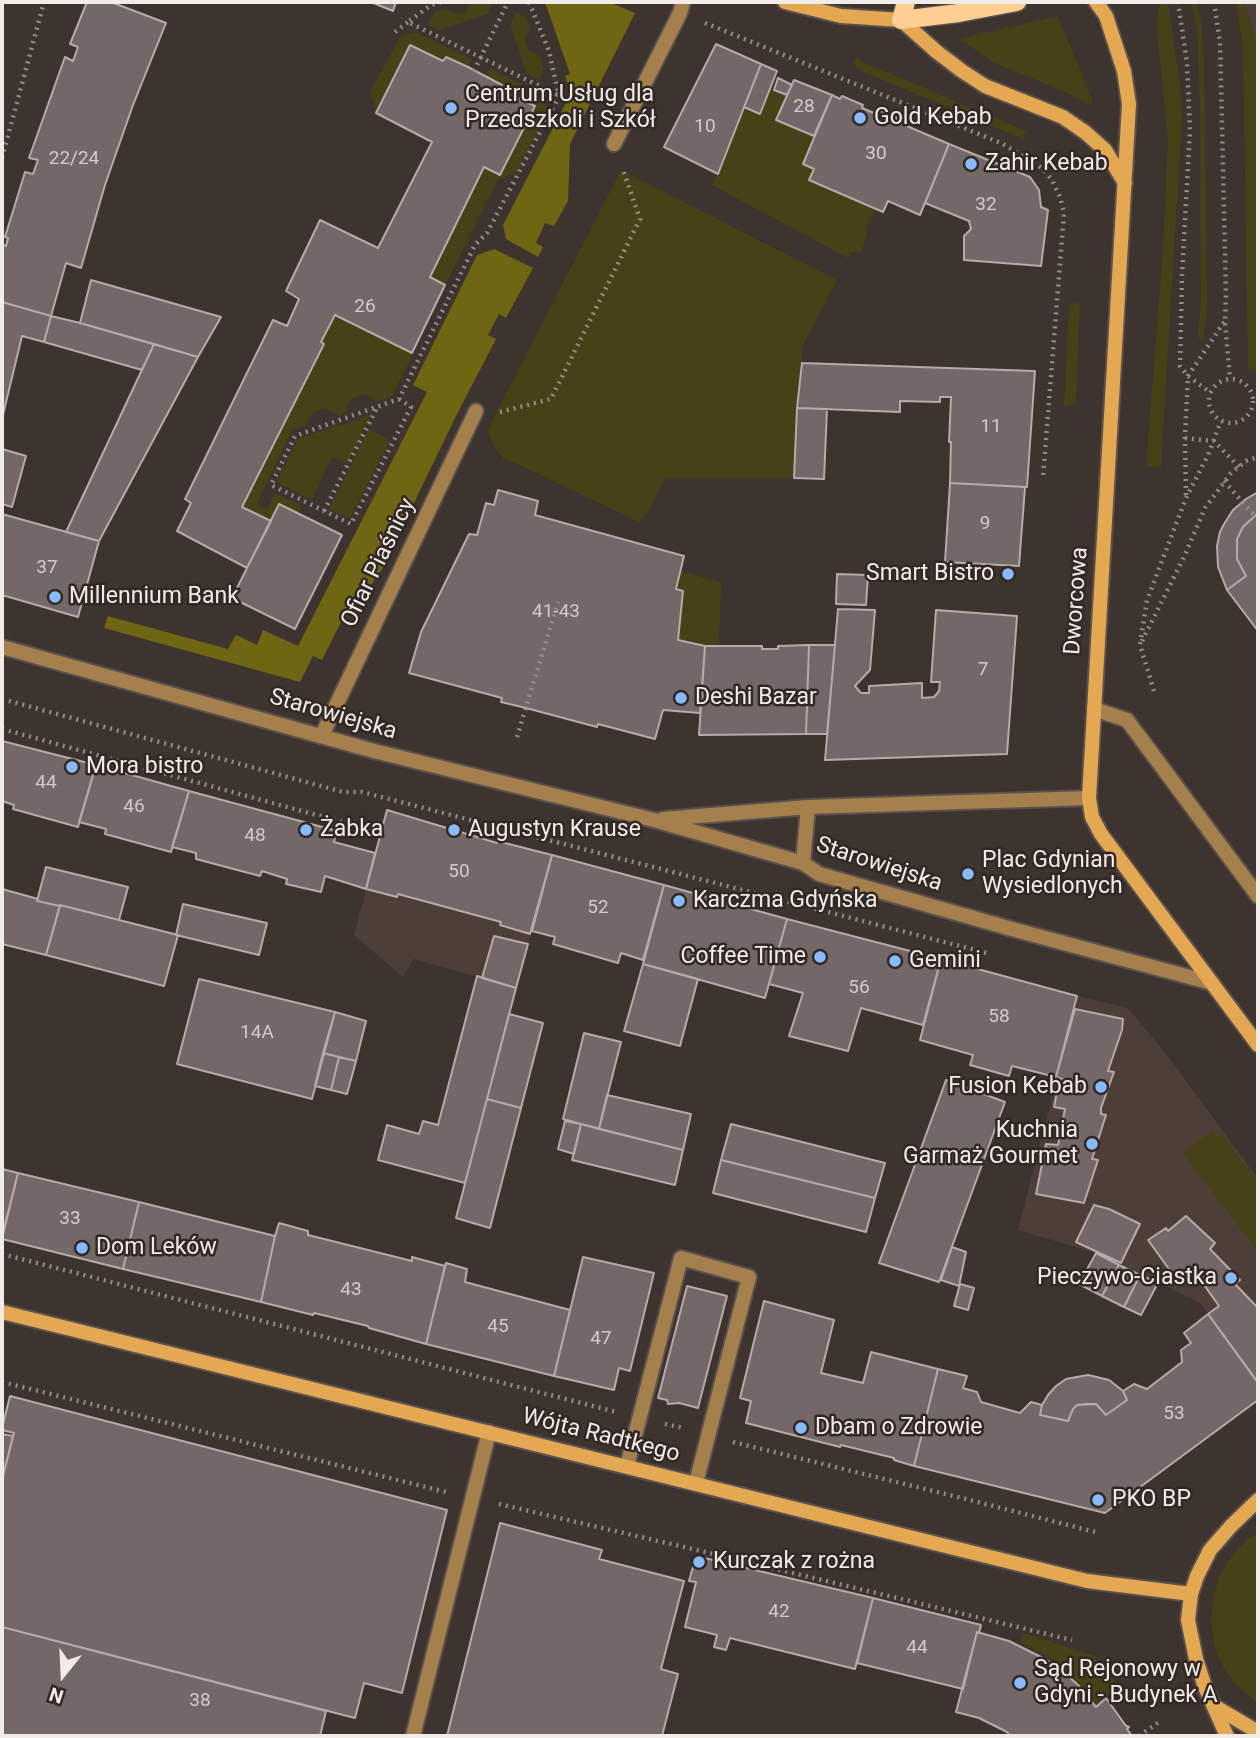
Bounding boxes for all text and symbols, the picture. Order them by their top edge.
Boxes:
place label: Centrum Usług dla Przedszkoli i Szkół [465,81,656,135]
house number: 28 [793,96,815,118]
marker: Centrum Usług dla Przedszkoli i Szkół [443,100,459,116]
place label: Gold Kebab [874,104,992,132]
marker: Gold Kebab [852,110,868,126]
house number: 10 [694,116,716,138]
house number: 30 [865,143,887,165]
house number: 22/24 [49,148,99,170]
place label: Zahir Kebab [985,150,1108,178]
marker: Zahir Kebab [963,156,979,172]
house number: 32 [975,194,997,216]
house number: 26 [354,296,376,318]
house number: 11 [980,416,1002,438]
street label: Ofiar Piaśnicy [336,494,422,632]
house number: 9 [980,513,990,535]
street label: Dworcowa [1059,546,1095,656]
house number: 37 [36,557,58,579]
place label: Smart Bistro [866,560,994,588]
marker: Smart Bistro [1000,566,1016,582]
place label: Millennium Bank [69,583,239,611]
marker: Millennium Bank [47,589,63,605]
house number: 41-43 [532,601,580,623]
house number: 7 [978,659,988,681]
street label: Starowiejska [266,684,400,746]
place label: Deshi Bazar [695,684,817,712]
marker: Deshi Bazar [673,690,689,706]
place label: Mora bistro [86,753,203,781]
marker: Mora bistro [64,759,80,775]
house number: 44 [35,772,57,794]
house number: 46 [123,796,145,818]
place label: Żabka [320,816,383,844]
place label: Augustyn Krause [468,816,641,844]
marker: Żabka [298,822,314,838]
marker: Augustyn Krause [446,822,462,838]
house number: 48 [244,825,266,847]
street label: Starowiejska [812,832,946,898]
place label: Plac Gdynian Wysiedlonych [982,847,1123,901]
house number: 50 [448,861,470,883]
marker: Plac Gdynian Wysiedlonych [960,866,976,882]
place label: Karczma Gdyńska [693,887,878,915]
marker: Karczma Gdyńska [671,893,687,909]
house number: 52 [587,897,609,919]
place label: Coffee Time [680,943,806,971]
place label: Gemini [909,947,981,975]
marker: Coffee Time [812,949,828,965]
marker: Gemini [887,953,903,969]
house number: 56 [848,977,870,999]
house number: 58 [988,1006,1010,1028]
house number: 14A [240,1022,274,1044]
place label: Fusion Kebab [948,1073,1087,1101]
marker: Fusion Kebab [1093,1079,1109,1095]
place label: Kuchnia Garmaż Gourmet [903,1117,1078,1171]
marker: Kuchnia Garmaż Gourmet [1084,1136,1100,1152]
house number: 33 [59,1208,81,1230]
place label: Dom Leków [96,1234,217,1262]
marker: Dom Leków [74,1240,90,1256]
place label: Pieczywo-Ciastka [1037,1264,1217,1292]
marker: Pieczywo-Ciastka [1223,1270,1239,1286]
house number: 43 [340,1279,362,1301]
house number: 45 [487,1316,509,1338]
house number: 47 [590,1328,612,1350]
street label: Wójta Radtkego [519,1403,683,1469]
house number: 53 [1163,1403,1185,1425]
place label: Dbam o Zdrowie [815,1414,982,1442]
marker: Dbam o Zdrowie [793,1420,809,1436]
place label: PKO BP [1112,1486,1191,1514]
marker: PKO BP [1090,1492,1106,1508]
place label: Kurczak z rożna [713,1548,875,1576]
marker: Kurczak z rożna [691,1554,707,1570]
house number: 42 [768,1601,790,1623]
house number: 44 [906,1637,928,1659]
north arrow [28,1640,98,1710]
place label: Sąd Rejonowy w Gdyni - Budynek A [1034,1656,1218,1710]
marker: Sąd Rejonowy w Gdyni - Budynek A [1012,1675,1028,1691]
text: N [46,1682,66,1708]
house number: 38 [189,1690,211,1712]

